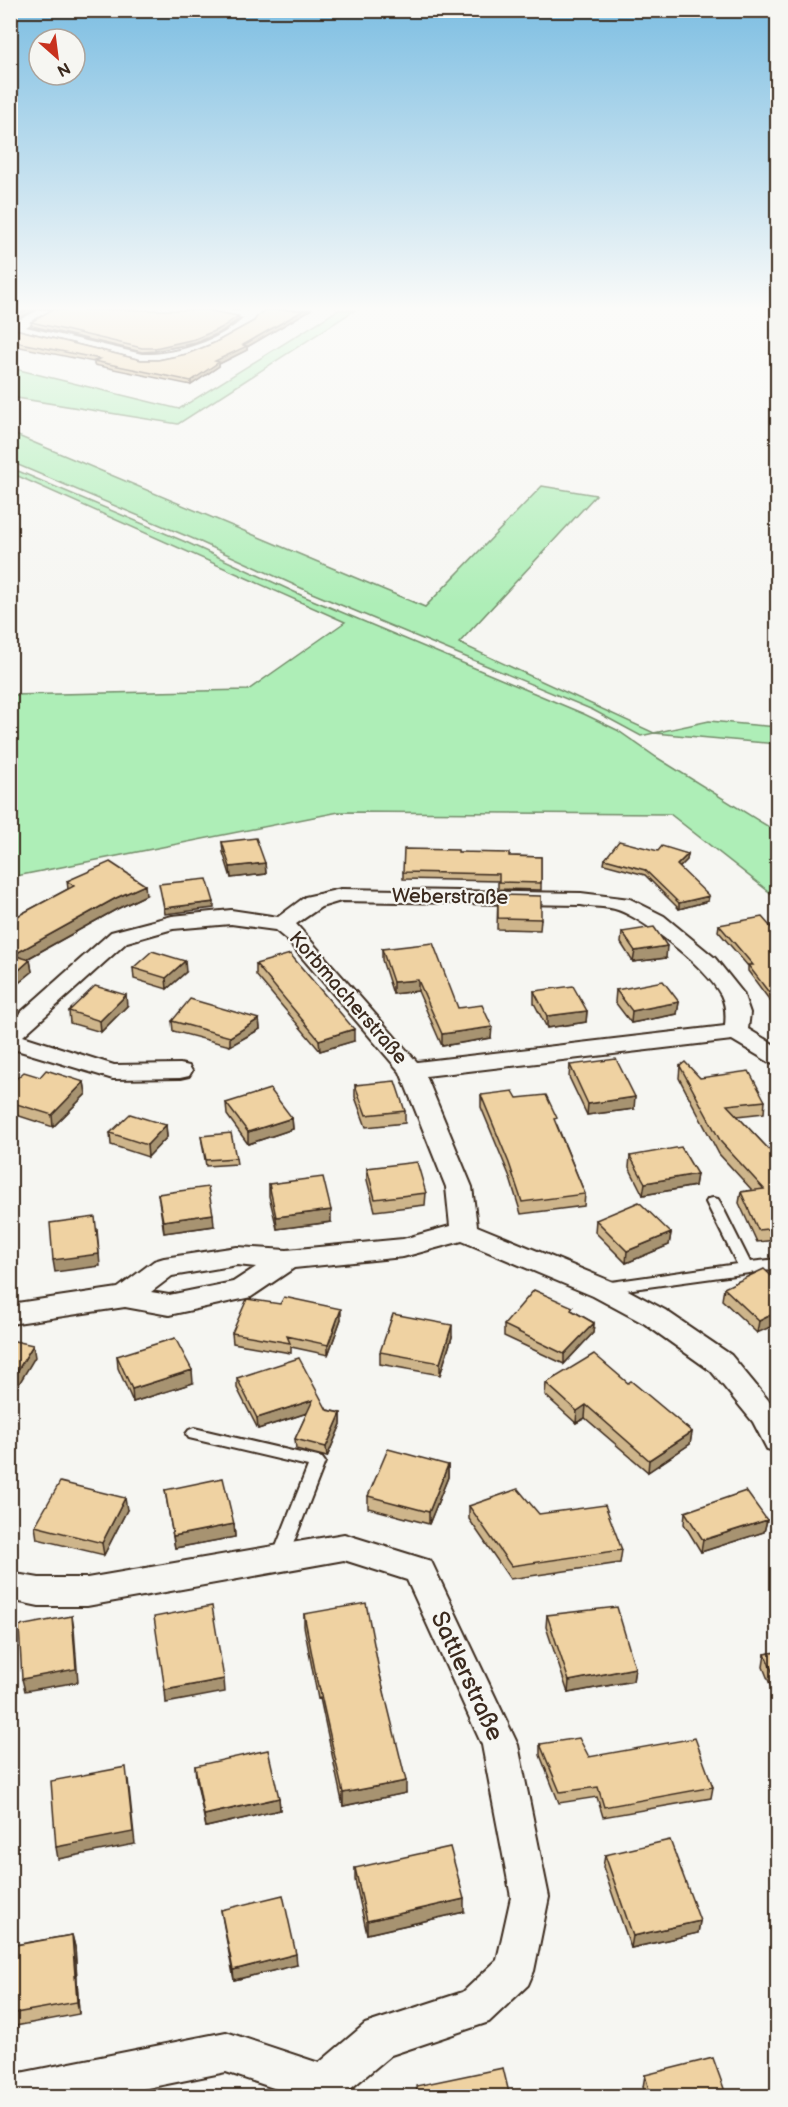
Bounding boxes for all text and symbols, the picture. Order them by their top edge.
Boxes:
north arrow [27,27,87,87]
text: N [54,58,73,80]
street label: Weberstraße [392,884,509,910]
street label: Korbmacherstraße [284,927,412,1070]
street label: Sattlerstraße [424,1607,510,1745]

